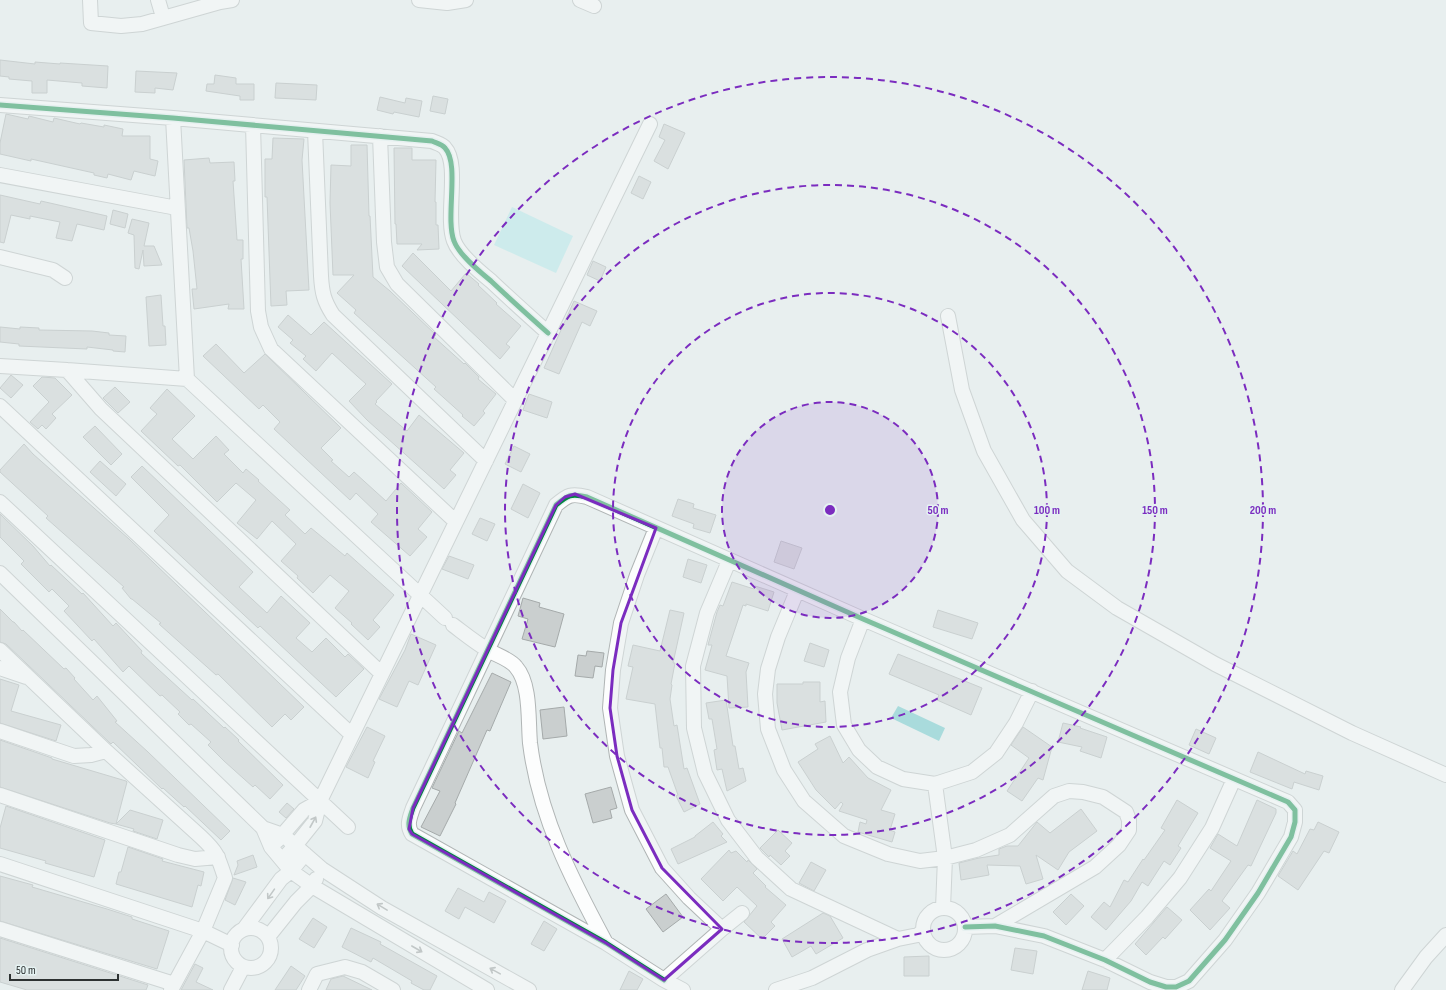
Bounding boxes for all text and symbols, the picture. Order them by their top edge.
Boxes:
centre of rings [823,503,837,517]
text: 50 m [928,503,948,518]
text: 100 m [1034,503,1060,518]
text: 150 m [1142,503,1168,518]
text: 200 m [1250,503,1276,518]
one-way arrow [310,816,317,828]
one-way arrow [267,888,275,899]
one-way arrow [376,903,388,911]
one-way arrow [411,945,422,953]
scale bar [10,956,118,982]
text: 50 m [16,963,36,978]
one-way arrow [489,967,501,974]

